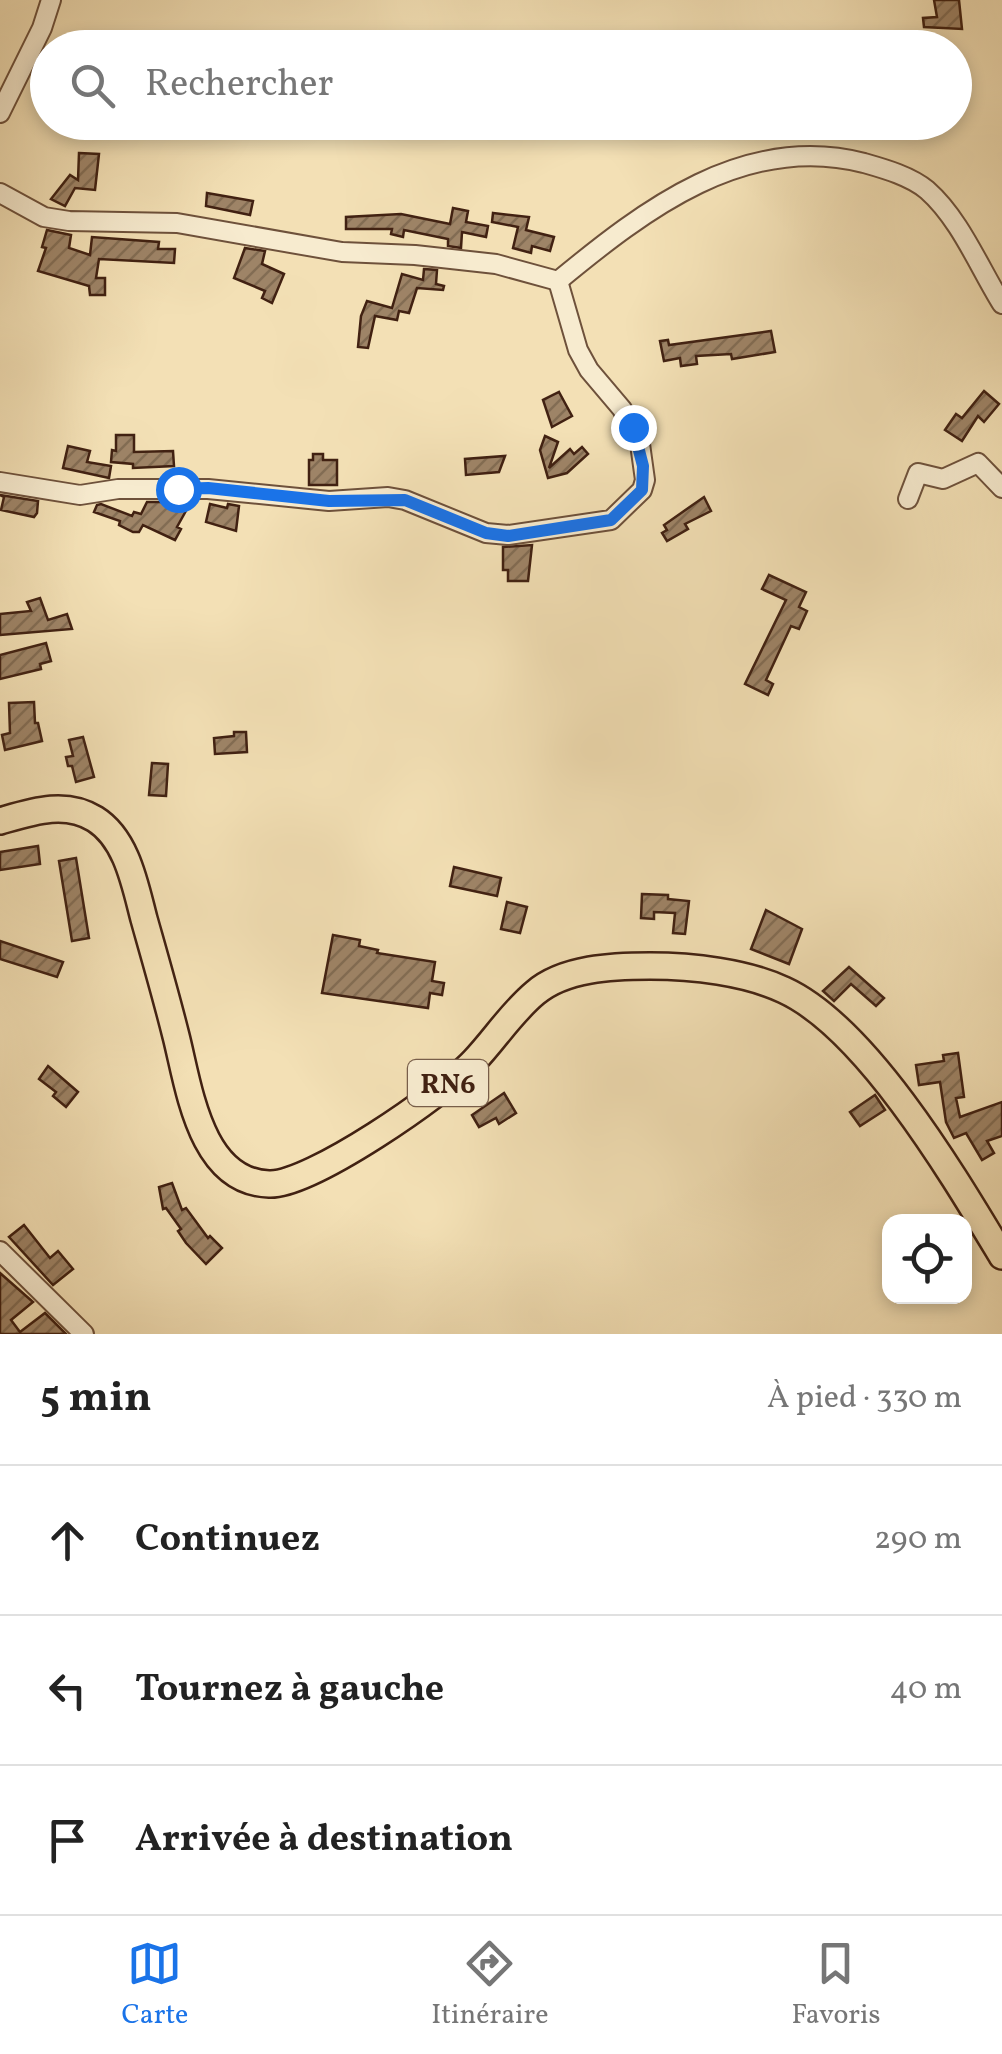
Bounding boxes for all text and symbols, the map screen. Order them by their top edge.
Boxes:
search box [30,30,972,140]
icon: search [65,58,120,113]
text: Rechercher [145,59,333,112]
route end [611,405,657,451]
route start [156,467,202,513]
road number: RN6 [408,1060,488,1106]
map controls [882,1214,972,1304]
button: locate [882,1214,972,1304]
text: 5 min [40,1370,152,1429]
text: À pied · 330 m [767,1377,962,1421]
icon: ahead [40,1513,95,1568]
text: Continuez [135,1514,320,1567]
text: 290 m [874,1518,962,1562]
icon: left [40,1663,95,1718]
text: Tournez à gauche [135,1664,444,1717]
text: 40 m [890,1668,962,1712]
icon: arrive [40,1813,95,1868]
text: Arrivée à destination [135,1814,513,1867]
tab: Carte [121,1936,188,2035]
tab: Itinéraire [431,1936,549,2035]
tab: Favoris [792,1936,880,2035]

